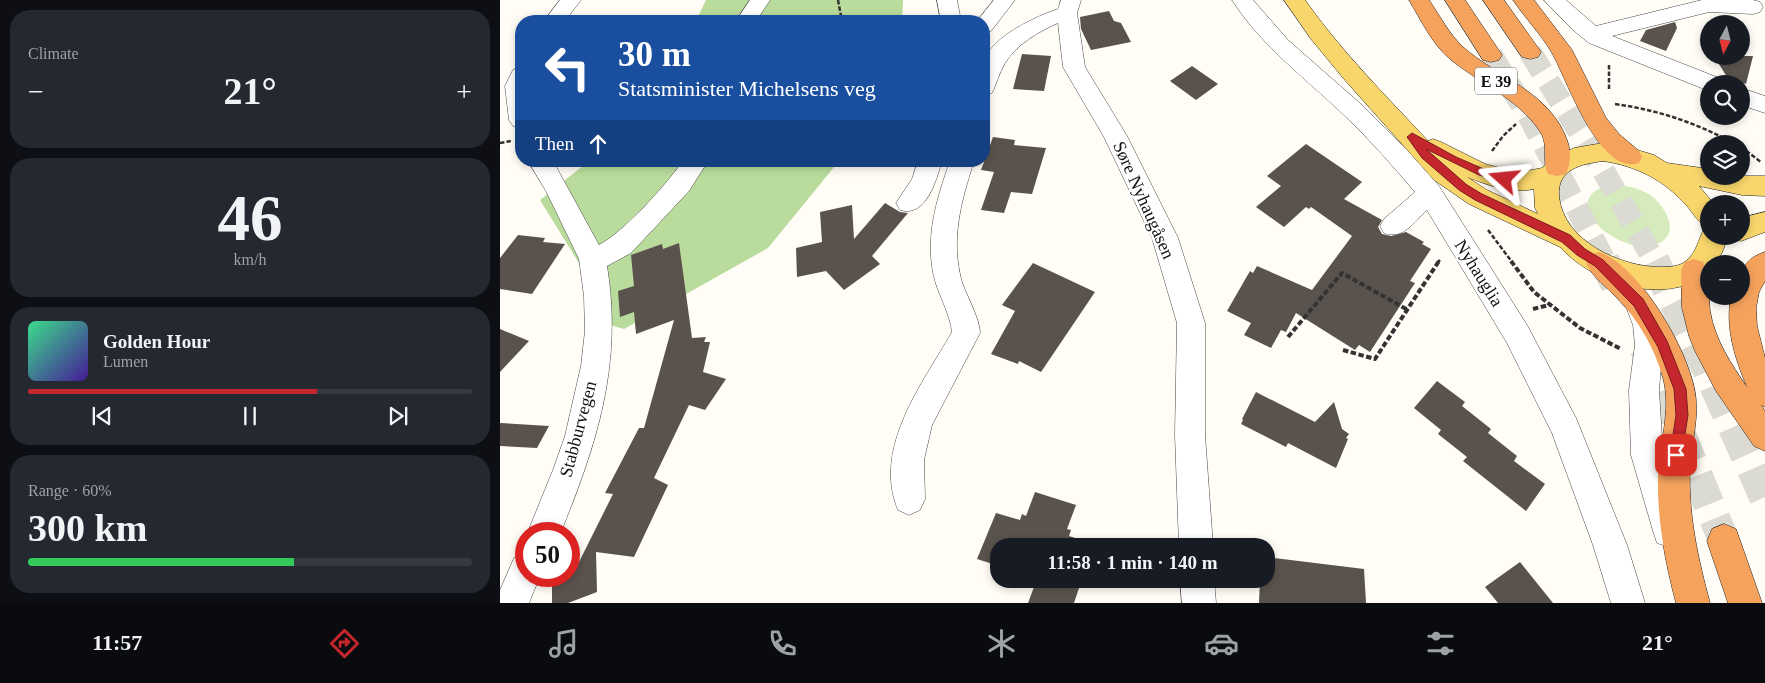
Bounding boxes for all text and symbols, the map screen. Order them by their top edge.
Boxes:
north arrow [1700,15,1750,65]
map controls [1700,15,1750,305]
icon: left [535,35,600,100]
text: 30 m [618,35,691,74]
text: Climate [28,45,79,62]
road number: E 39 [1475,68,1517,94]
text: 21° [223,70,277,112]
button: search [1700,75,1750,125]
text: − [28,76,44,107]
text: + [456,76,472,107]
text: Statsminister Michelsens veg [618,76,876,101]
icon: ahead [584,130,612,158]
text: Then [535,133,574,154]
button: layers [1700,135,1750,185]
street label: Søre Nyhaugåsen [1109,138,1179,262]
position arrow [1477,152,1529,204]
text: 46 [218,182,283,254]
button: + [1700,195,1750,245]
street label: Nyhauglia [1451,236,1507,310]
text: km/h [234,251,266,268]
button: − [1700,255,1750,305]
text: Golden Hour [103,331,210,352]
text: Lumen [103,353,148,370]
street label: Stabburvegen [556,379,600,479]
icon: previous [88,402,116,430]
icon: pause [236,402,264,430]
icon: next [384,402,412,430]
pin [1655,434,1697,476]
icon: arrive [1662,441,1690,469]
text: Range · 60% [28,482,112,499]
text: 300 km [28,507,147,549]
speed limit sign: 50 [515,522,580,587]
text: 11:58 · 1 min · 140 m [1048,552,1217,573]
icon: directions [327,626,362,661]
icon: music [546,626,581,661]
icon: phone [765,626,800,661]
icon: climate [984,626,1019,661]
icon: car [1204,626,1239,661]
icon: filters [1423,626,1458,661]
text: 11:57 [92,630,142,655]
text: 21° [1642,630,1673,655]

